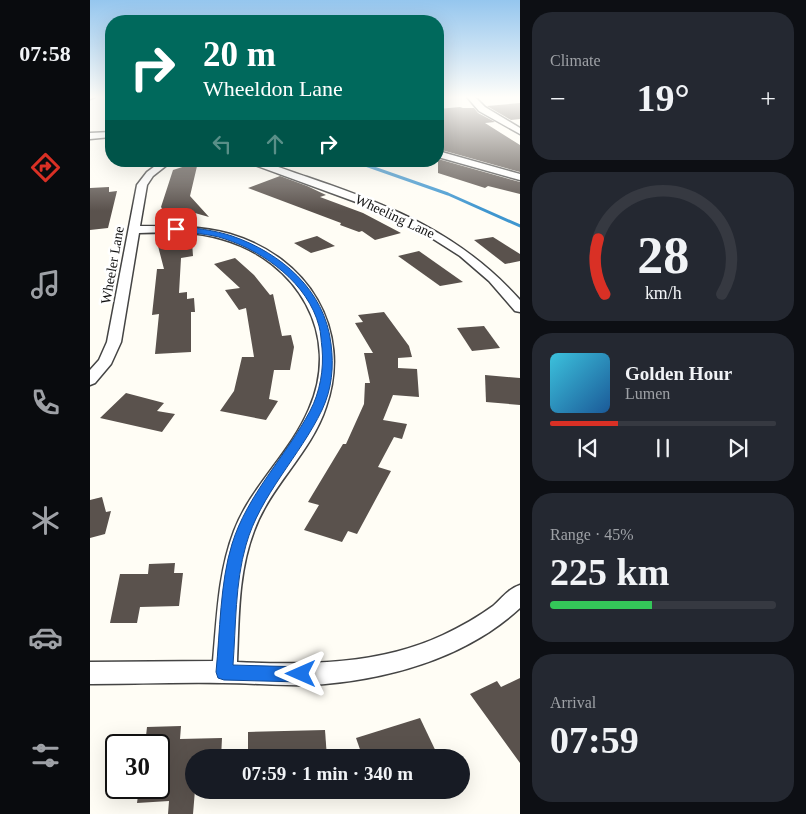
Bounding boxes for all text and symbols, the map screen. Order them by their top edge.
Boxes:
icon: right [120,35,185,100]
text: 20 m [203,35,276,74]
text: 07:58 [19,41,71,66]
text: Climate [550,52,601,69]
text: Wheeldon Lane [203,76,343,101]
text: 19° [636,77,690,119]
text: − [550,83,566,114]
text: + [760,83,776,114]
icon: left [208,130,236,158]
icon: ahead [261,130,289,158]
icon: right [314,130,342,158]
icon: directions [28,150,63,185]
street label: Wheeling Lane [353,192,437,241]
pin [155,208,197,250]
icon: arrive [162,215,190,243]
street label: Wheeler Lane [98,225,127,305]
text: 28 [637,227,689,284]
icon: music [28,267,63,302]
text: km/h [645,283,681,303]
text: Golden Hour [625,363,732,384]
icon: phone [28,385,63,420]
text: Lumen [625,385,670,402]
icon: previous [574,434,602,462]
icon: pause [649,434,677,462]
icon: next [724,434,752,462]
icon: climate [28,503,63,538]
text: Range · 45% [550,526,634,543]
text: 225 km [550,551,669,593]
icon: car [28,620,63,655]
position arrow [274,647,326,699]
text: Arrival [550,694,596,711]
text: 07:59 [550,719,639,761]
speed limit sign: 30 [105,734,170,799]
icon: filters [28,738,63,773]
text: 07:59 · 1 min · 340 m [242,763,413,784]

